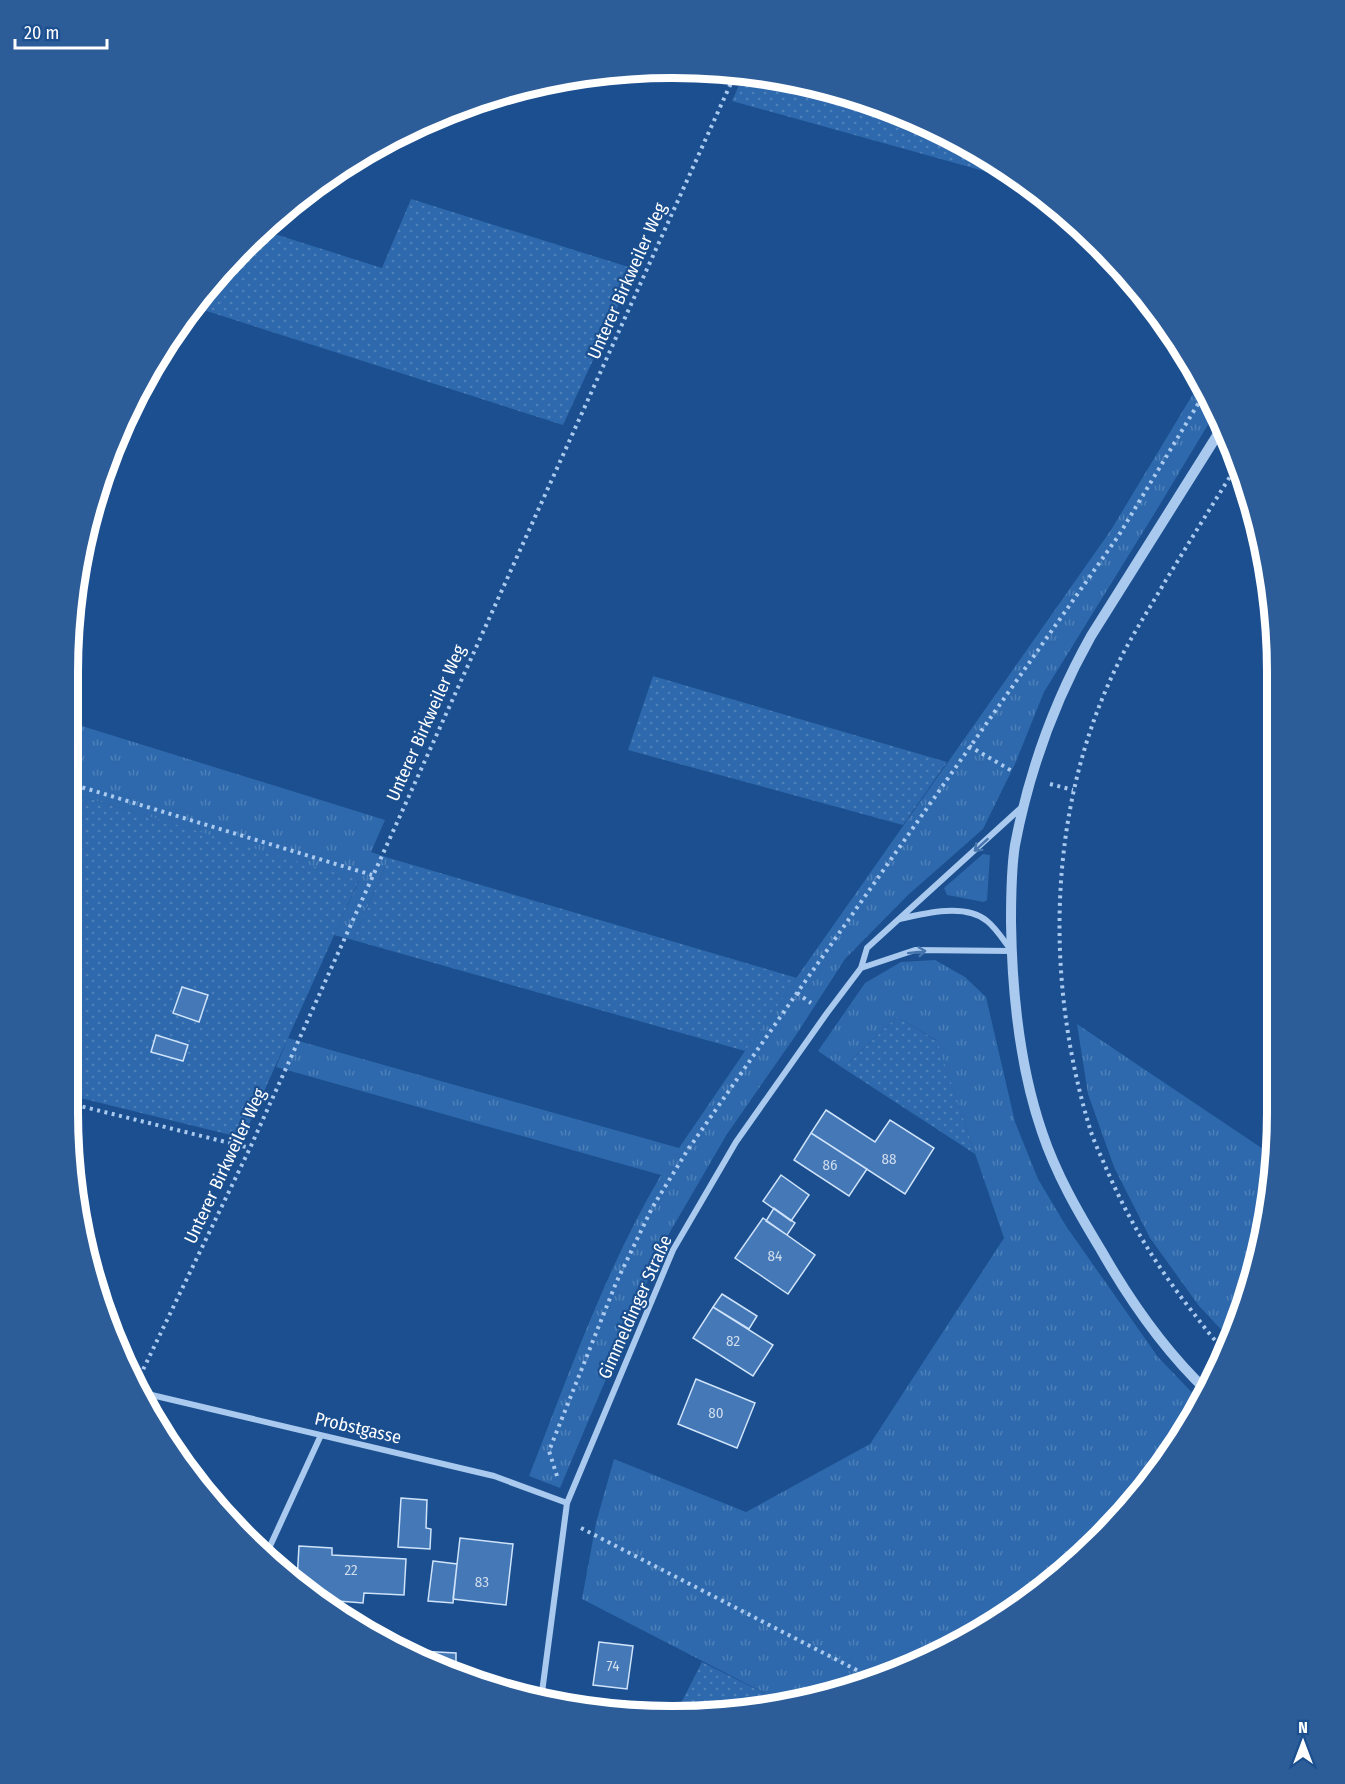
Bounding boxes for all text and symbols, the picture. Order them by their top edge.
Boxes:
scale bar [15,12,106,50]
text: 20 m [24,22,59,44]
street label: Unterer Birkweiler Weg [583,199,672,363]
street label: Unterer Birkweiler Weg [382,641,471,805]
one-way arrow [974,838,989,852]
one-way arrow [907,946,926,957]
street label: Unterer Birkweiler Weg [179,1084,271,1247]
house number: 88 [881,1150,897,1168]
house number: 86 [823,1156,837,1174]
street label: Gimmeldinger Straße [593,1232,677,1382]
house number: 84 [768,1247,782,1265]
house number: 82 [726,1332,740,1350]
house number: 80 [708,1404,724,1422]
street label: Probstgasse [313,1407,403,1449]
house number: 22 [344,1561,358,1579]
house number: 83 [475,1573,489,1591]
house number: 74 [607,1657,619,1675]
north arrow [1273,1712,1333,1772]
text: N [1298,1718,1308,1737]

